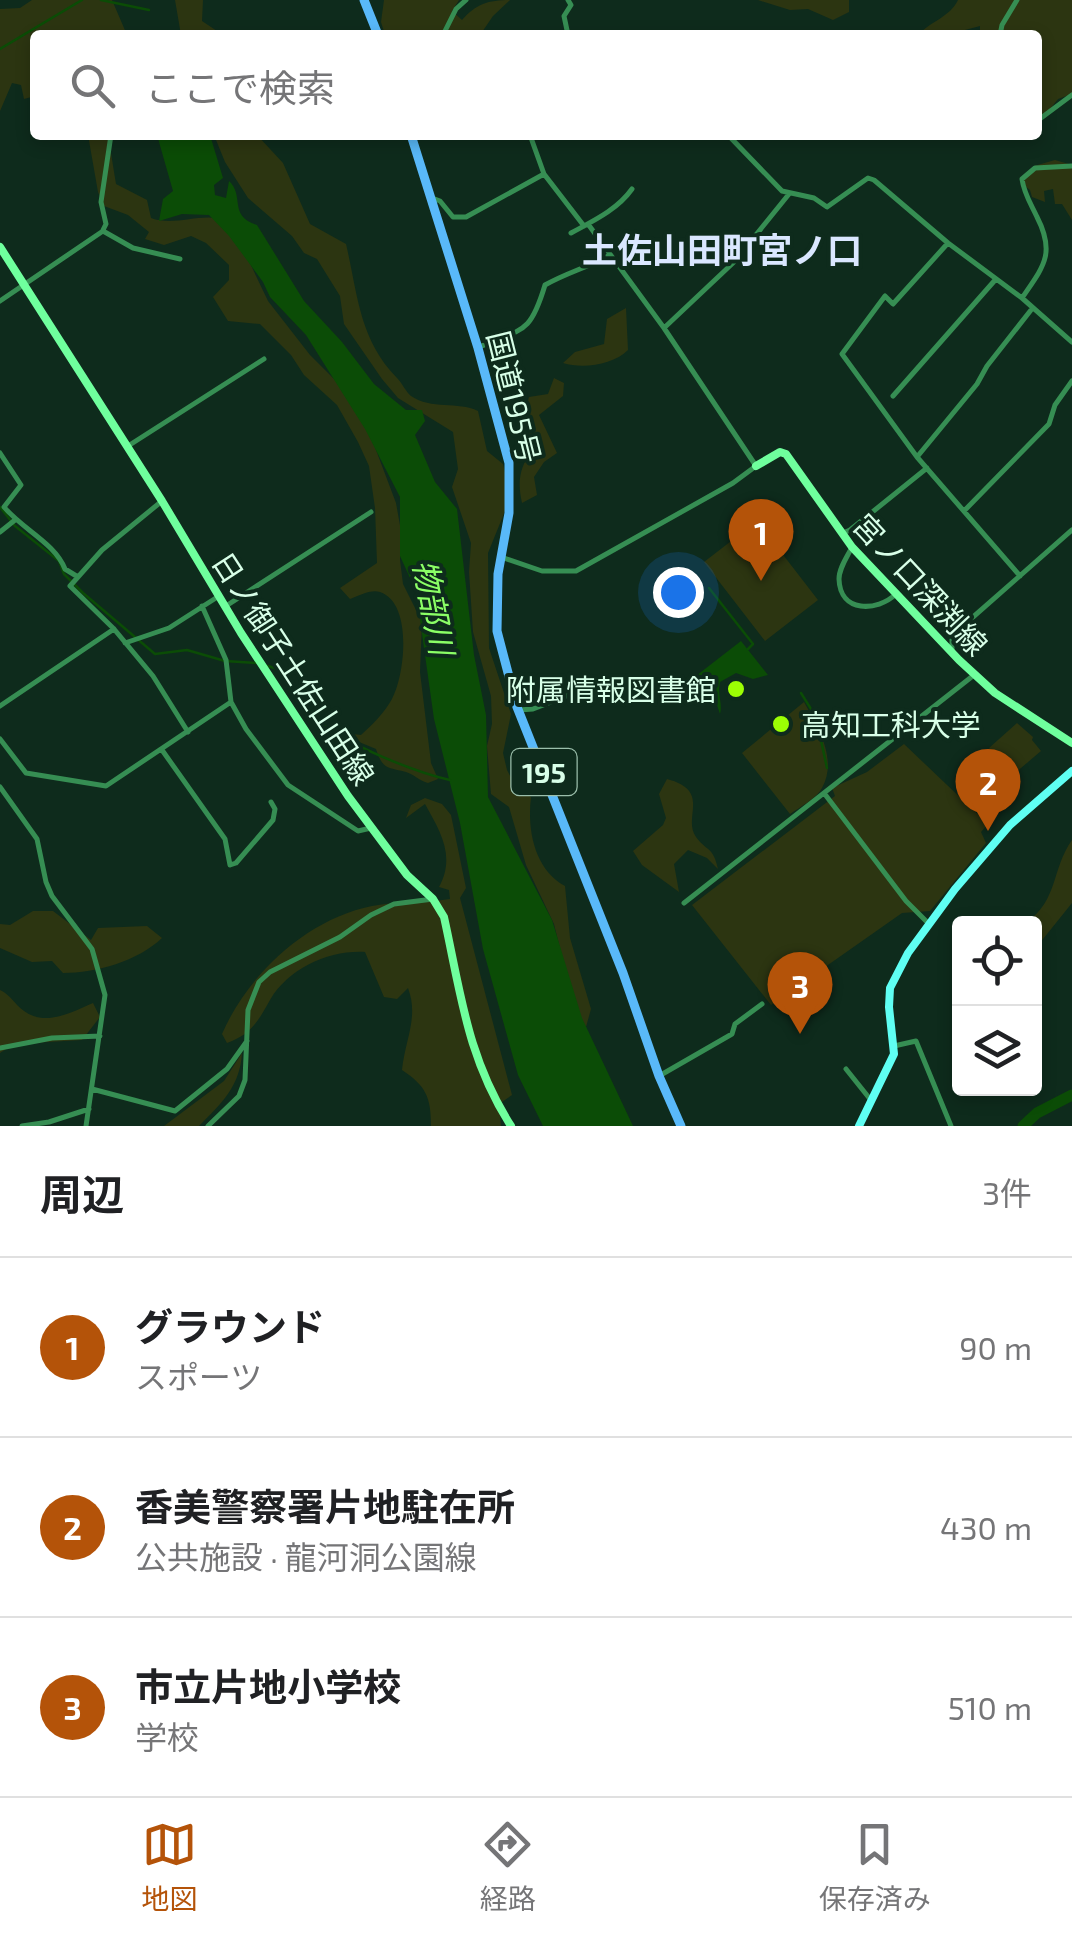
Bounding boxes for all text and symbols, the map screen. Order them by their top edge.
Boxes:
search box [30,30,1042,140]
icon: search [65,58,120,113]
text: ここで検索 [145,64,335,110]
district label: 土佐山田町宮ノ口 [582,228,862,270]
street label: 国道195号 [481,327,549,467]
pin: 1 [728,498,794,581]
street label: 宮ノ口深渕線 [846,506,996,662]
street label: 日ノ御子土佐山田線 [205,545,383,791]
water label: 物部川 [407,556,463,661]
your location [653,567,704,618]
place label: 附属情報図書館 [506,671,716,707]
marker: 附属情報図書館 [725,678,747,700]
place label: 高知工科大学 [801,706,981,742]
marker: 高知工科大学 [770,713,792,735]
pin: 2 [956,748,1020,831]
road number: 195 [512,749,576,795]
map controls [952,916,1042,1096]
button: locate [952,916,1042,1006]
pin: 3 [768,952,832,1034]
button: layers [952,1006,1042,1096]
text: 周辺 [40,1168,124,1218]
text: 3件 [982,1173,1032,1211]
text: グラウンド [135,1303,325,1349]
text: 1 [66,1328,79,1366]
text: 90 m [959,1328,1032,1366]
text: スポーツ [135,1357,262,1395]
text: 香美警察署片地駐在所 [135,1483,515,1529]
text: 2 [63,1508,82,1546]
text: 430 m [940,1508,1032,1546]
text: 公共施設 · 龍河洞公園線 [135,1537,477,1575]
text: 市立片地小学校 [135,1663,401,1709]
text: 3 [63,1688,82,1726]
text: 510 m [948,1688,1032,1726]
text: 学校 [135,1717,199,1755]
tab: 地図 [141,1817,197,1917]
tab: 経路 [480,1817,536,1917]
tab: 保存済み [819,1817,931,1917]

